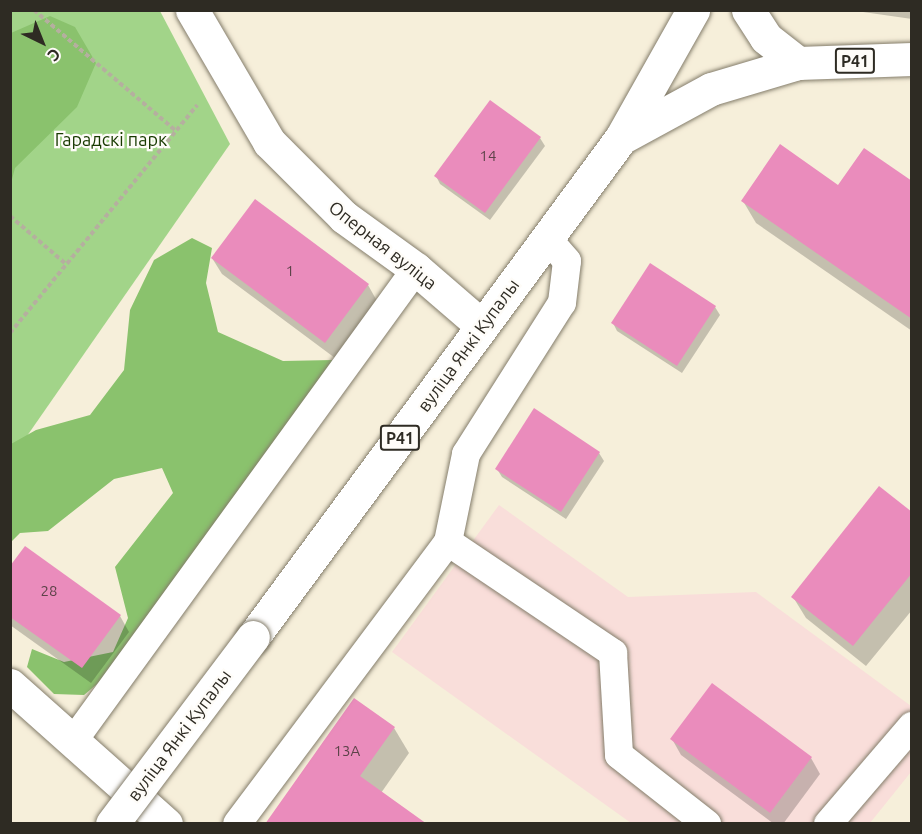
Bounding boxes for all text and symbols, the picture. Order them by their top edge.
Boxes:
north arrow [12,12,72,72]
text: С [44,45,64,65]
road number: Р41 [834,48,876,74]
park label: Гарадскі парк [55,128,167,150]
house number: 14 [480,147,496,165]
street label: Оперная вуліца [325,196,441,294]
house number: 1 [286,262,294,280]
street label: вуліца Янкі Купалы [413,274,523,416]
road number: Р41 [379,425,421,451]
house number: 28 [41,582,57,600]
street label: вуліца Янкі Купалы [123,665,235,805]
house number: 13А [334,742,360,760]

